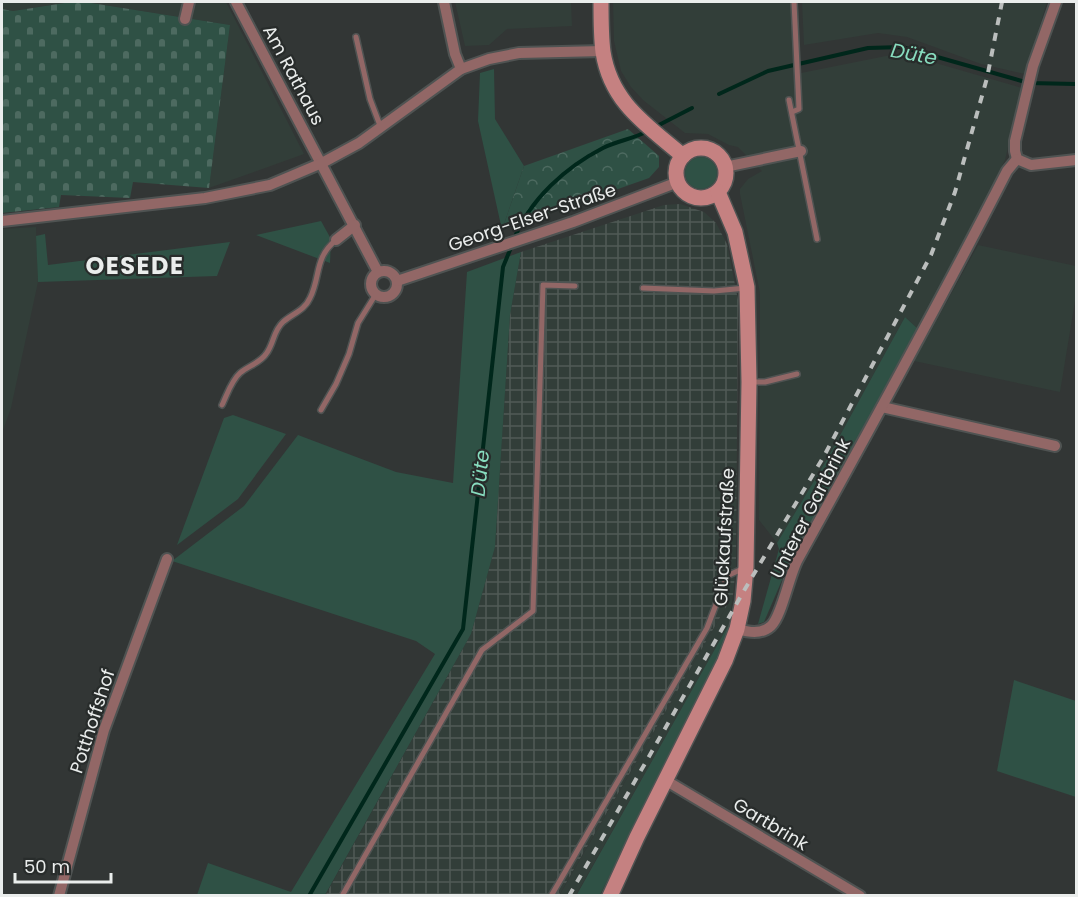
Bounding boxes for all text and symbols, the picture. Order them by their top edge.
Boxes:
street label: Am Rathaus [257,21,331,129]
water label: Düte [889,36,939,72]
street label: Georg-Elser-Straße [445,177,619,257]
district label: OESEDE [85,249,185,282]
street label: Unterer Gartbrink [764,433,856,582]
water label: Düte [464,448,496,498]
street label: Glückaufstraße [708,467,740,607]
street label: Potthoffshof [63,666,121,776]
street label: Gartbrink [729,792,814,857]
scale bar [15,846,111,884]
text: 50 m [24,854,70,879]

